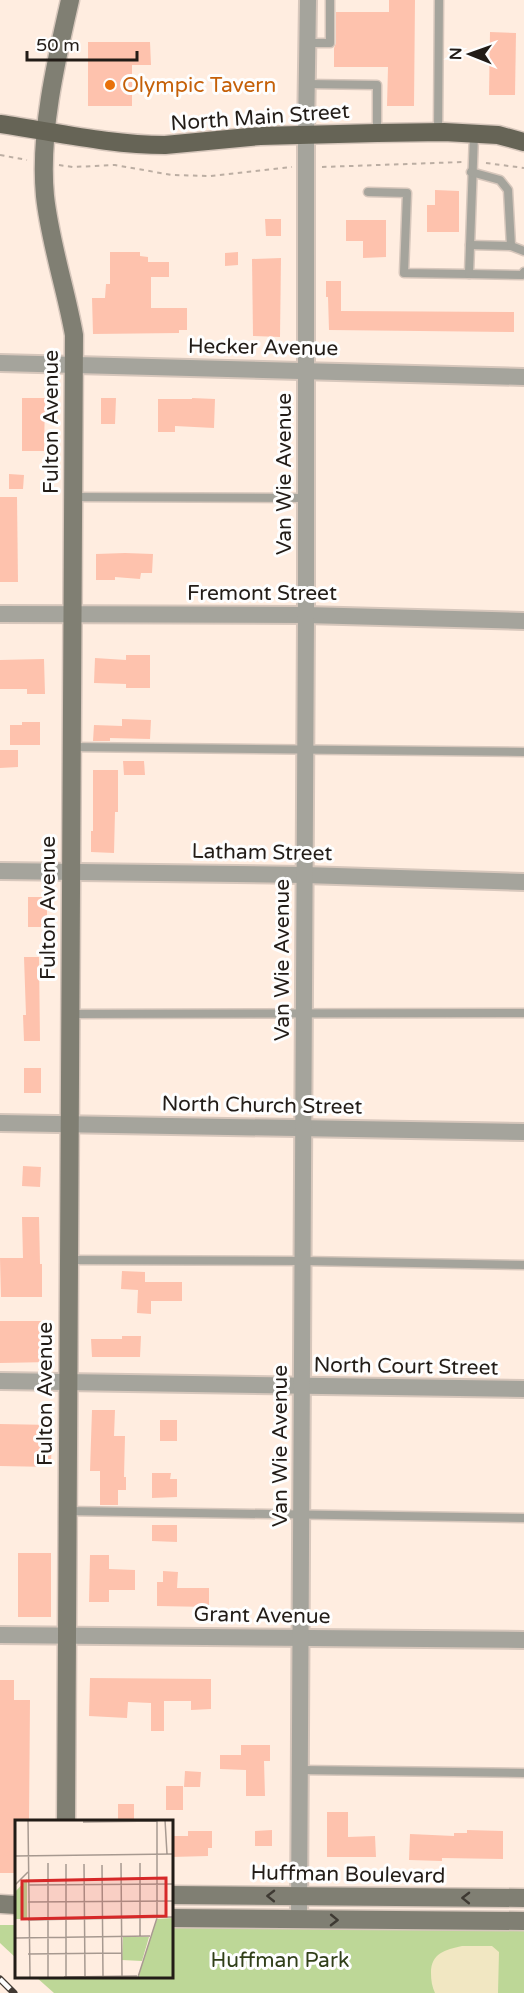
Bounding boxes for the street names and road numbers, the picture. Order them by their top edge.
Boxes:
street label: North Main Street [170,99,350,136]
street label: Hecker Avenue [188,334,339,361]
street label: Fulton Avenue [39,350,64,494]
street label: Van Wie Avenue [272,393,297,555]
street label: Fremont Street [187,581,337,606]
street label: Fulton Avenue [36,836,61,980]
street label: Latham Street [191,839,333,866]
street label: Van Wie Avenue [270,879,295,1041]
street label: North Church Street [161,1091,363,1120]
street label: Fulton Avenue [33,1322,58,1466]
street label: North Court Street [313,1352,499,1381]
street label: Van Wie Avenue [268,1365,293,1527]
street label: Grant Avenue [193,1602,331,1629]
street label: Huffman Boulevard [250,1860,446,1889]

